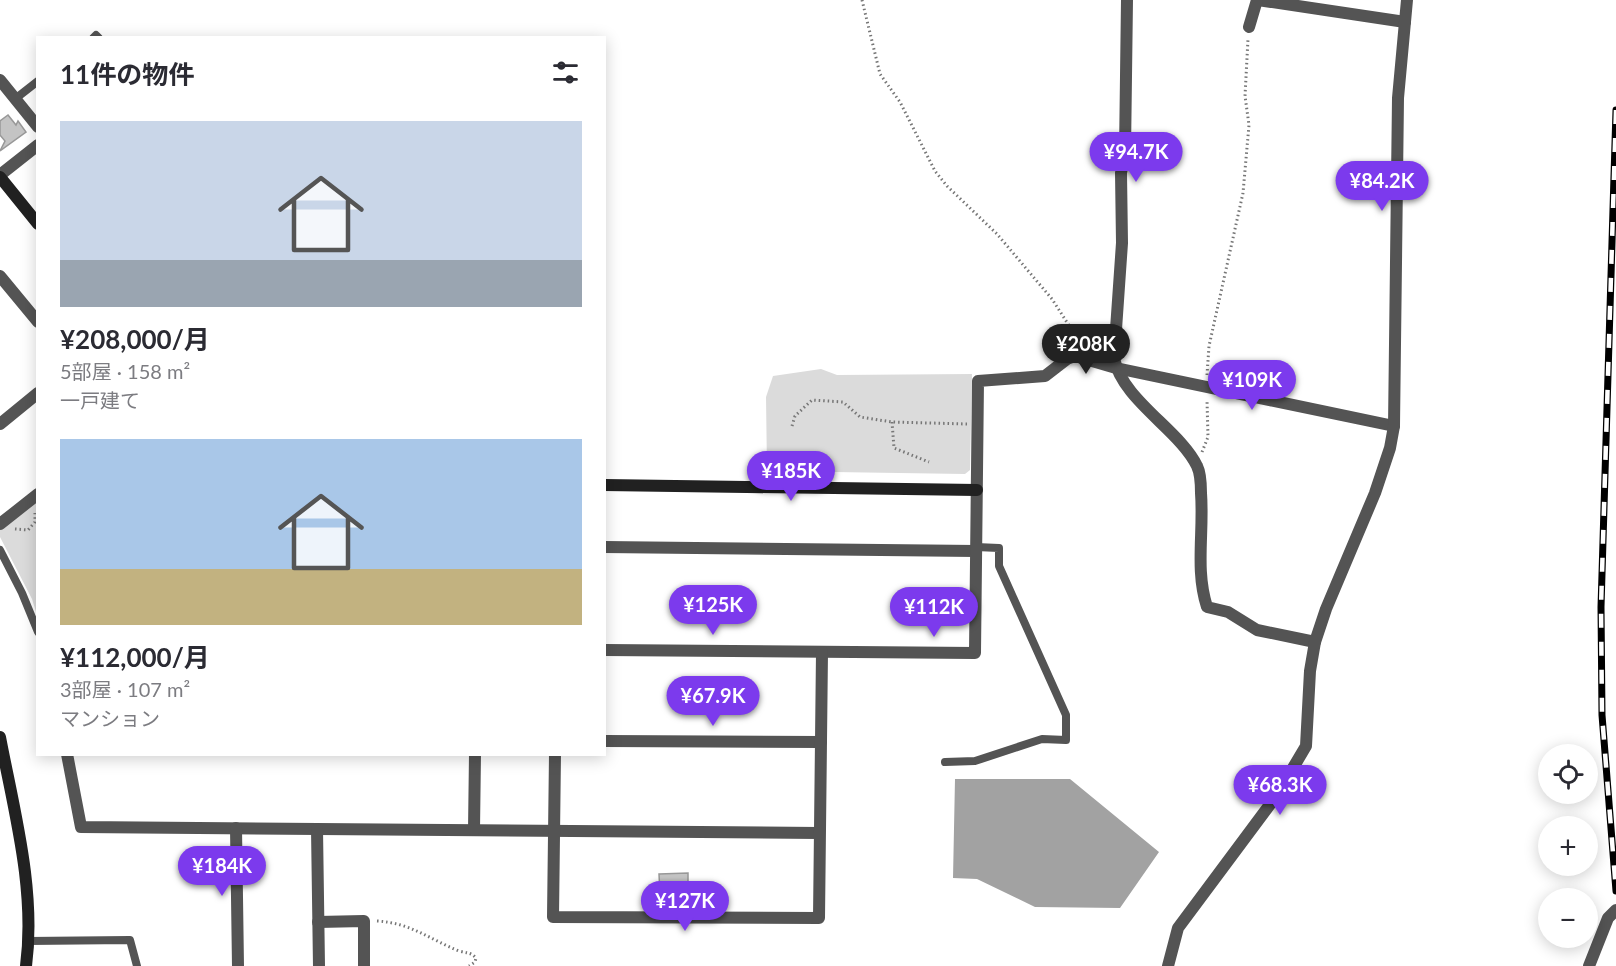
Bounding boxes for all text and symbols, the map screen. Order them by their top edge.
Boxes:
icon: filters [549,56,582,89]
text: 11件の物件 [60,58,194,90]
pin: ¥94.7K [1087,132,1185,183]
text: ¥94.7K [1104,139,1168,163]
icon: home [267,160,375,268]
pin: ¥84.2K [1333,161,1431,212]
text: ¥84.2K [1350,168,1414,192]
text: ¥208,000/月 [60,323,210,355]
pin: ¥208K [1044,324,1128,375]
text: ¥208K [1056,331,1116,355]
text: 5部屋 · 158 m² [60,359,190,383]
pin: ¥109K [1210,360,1294,411]
text: ¥109K [1222,367,1282,391]
text: 一戸建て [60,388,140,412]
pin: ¥185K [749,451,833,502]
text: ¥185K [761,458,821,482]
icon: home [267,478,375,586]
pin: ¥125K [671,585,755,636]
pin: ¥112K [892,587,976,638]
text: ¥125K [683,592,743,616]
text: ¥112K [904,594,964,618]
text: ¥112,000/月 [60,641,210,673]
pin: ¥67.9K [664,676,762,727]
text: 3部屋 · 107 m² [60,677,190,701]
text: ¥67.9K [681,683,745,707]
text: マンション [60,706,160,730]
map controls [1538,744,1598,948]
button: locate [1538,744,1598,804]
pin: ¥68.3K [1231,765,1329,816]
text: ¥68.3K [1248,772,1312,796]
button: + [1538,816,1598,876]
pin: ¥184K [180,846,264,897]
text: ¥184K [192,853,252,877]
pin: ¥127K [643,881,727,932]
text: ¥127K [655,888,715,912]
button: − [1538,888,1598,948]

